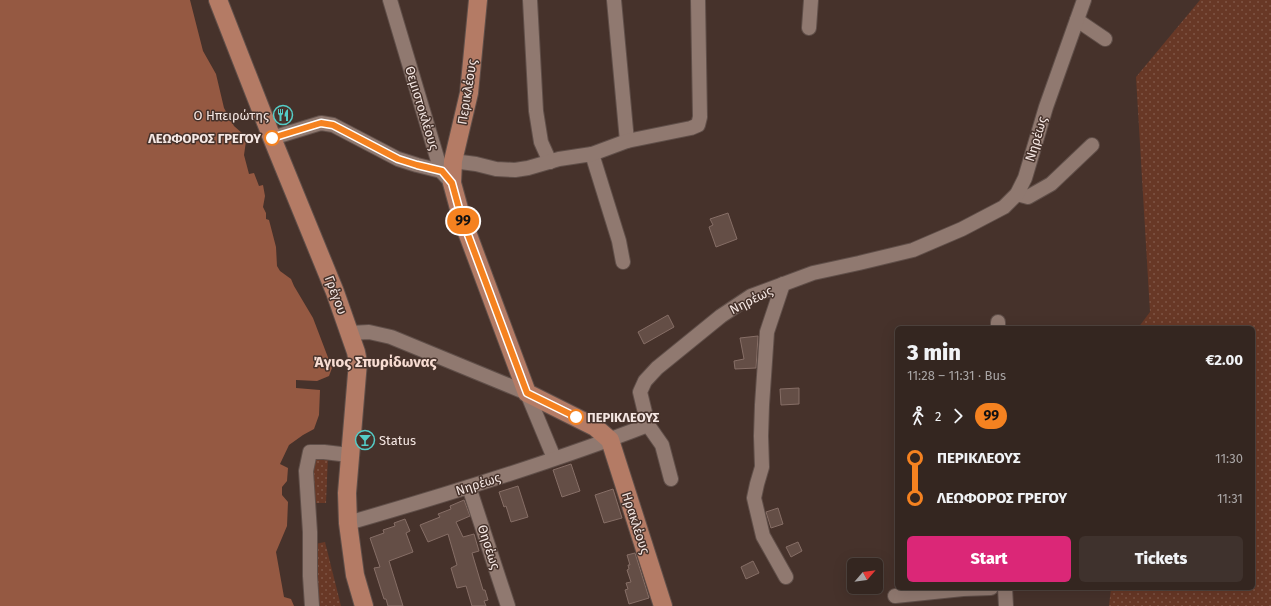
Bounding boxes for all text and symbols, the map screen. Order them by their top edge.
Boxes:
street label: Περικλέους [454,58,480,126]
street label: Θεμιστοκλέους [402,64,442,152]
restaurant icon: Ο Ηπειρώτης [272,104,294,126]
place label: Ο Ηπειρώτης [193,108,269,123]
street label: Νηρέως [1022,115,1050,163]
marker: ΛΕΩΦΟΡΟΣ ΓΡΕΓΟΥ [264,130,280,146]
place label: ΛΕΩΦΟΡΟΣ ΓΡΕΓΟΥ [147,131,261,146]
line badge: 99 [445,208,481,234]
text: 99 [455,212,471,229]
street label: Γρέγου [322,273,350,317]
street label: Νηρέως [727,283,775,317]
text: 3 min [907,339,961,366]
text: €2.00 [1206,351,1243,369]
district label: Άγιος Σπυρίδωνας [313,353,437,371]
text: 11:28 – 11:31 · Bus [907,368,1006,383]
icon: walk [907,405,929,427]
icon: forward [947,405,969,427]
text: 99 [983,407,999,424]
marker: ΠΕΡΙΚΛΕΟΥΣ [568,409,584,425]
text: 2 [935,409,941,424]
place label: ΠΕΡΙΚΛΕΟΥΣ [587,410,660,425]
bar icon: Status [354,429,376,451]
place label: Status [379,433,416,448]
text: ΠΕΡΙΚΛΕΟΥΣ [937,449,1021,467]
text: 11:30 [1215,451,1243,466]
street label: Νηρέως [454,470,502,498]
text: ΛΕΩΦΟΡΟΣ ΓΡΕΓΟΥ [937,489,1067,507]
street label: Ηρακλέους [619,490,653,556]
text: 11:31 [1217,491,1243,506]
street label: Θησέως [475,523,503,571]
button: Start [907,536,1071,582]
button: Tickets [1079,536,1243,582]
north arrow [847,558,883,594]
map controls [847,558,883,594]

